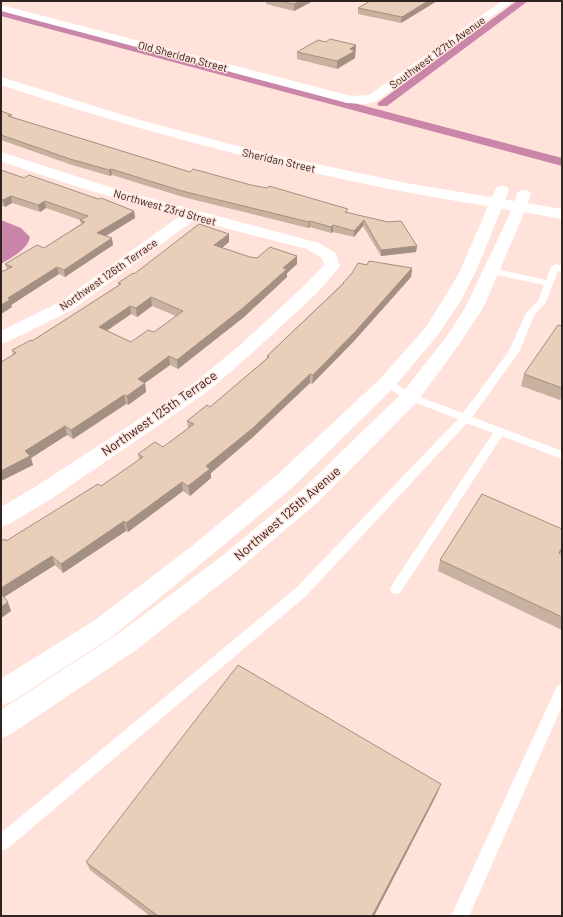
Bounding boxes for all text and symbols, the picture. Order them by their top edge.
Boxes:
street label: Southwest 127th Avenue [387,13,488,91]
street label: Old Sheridan Street [137,38,229,74]
street label: Sheridan Street [241,145,317,175]
street label: Northwest 23rd Street [112,186,218,228]
street label: Northwest 126th Terrace [57,235,160,313]
street label: Northwest 125th Terrace [98,367,220,459]
street label: Northwest 125th Avenue [231,462,344,564]

